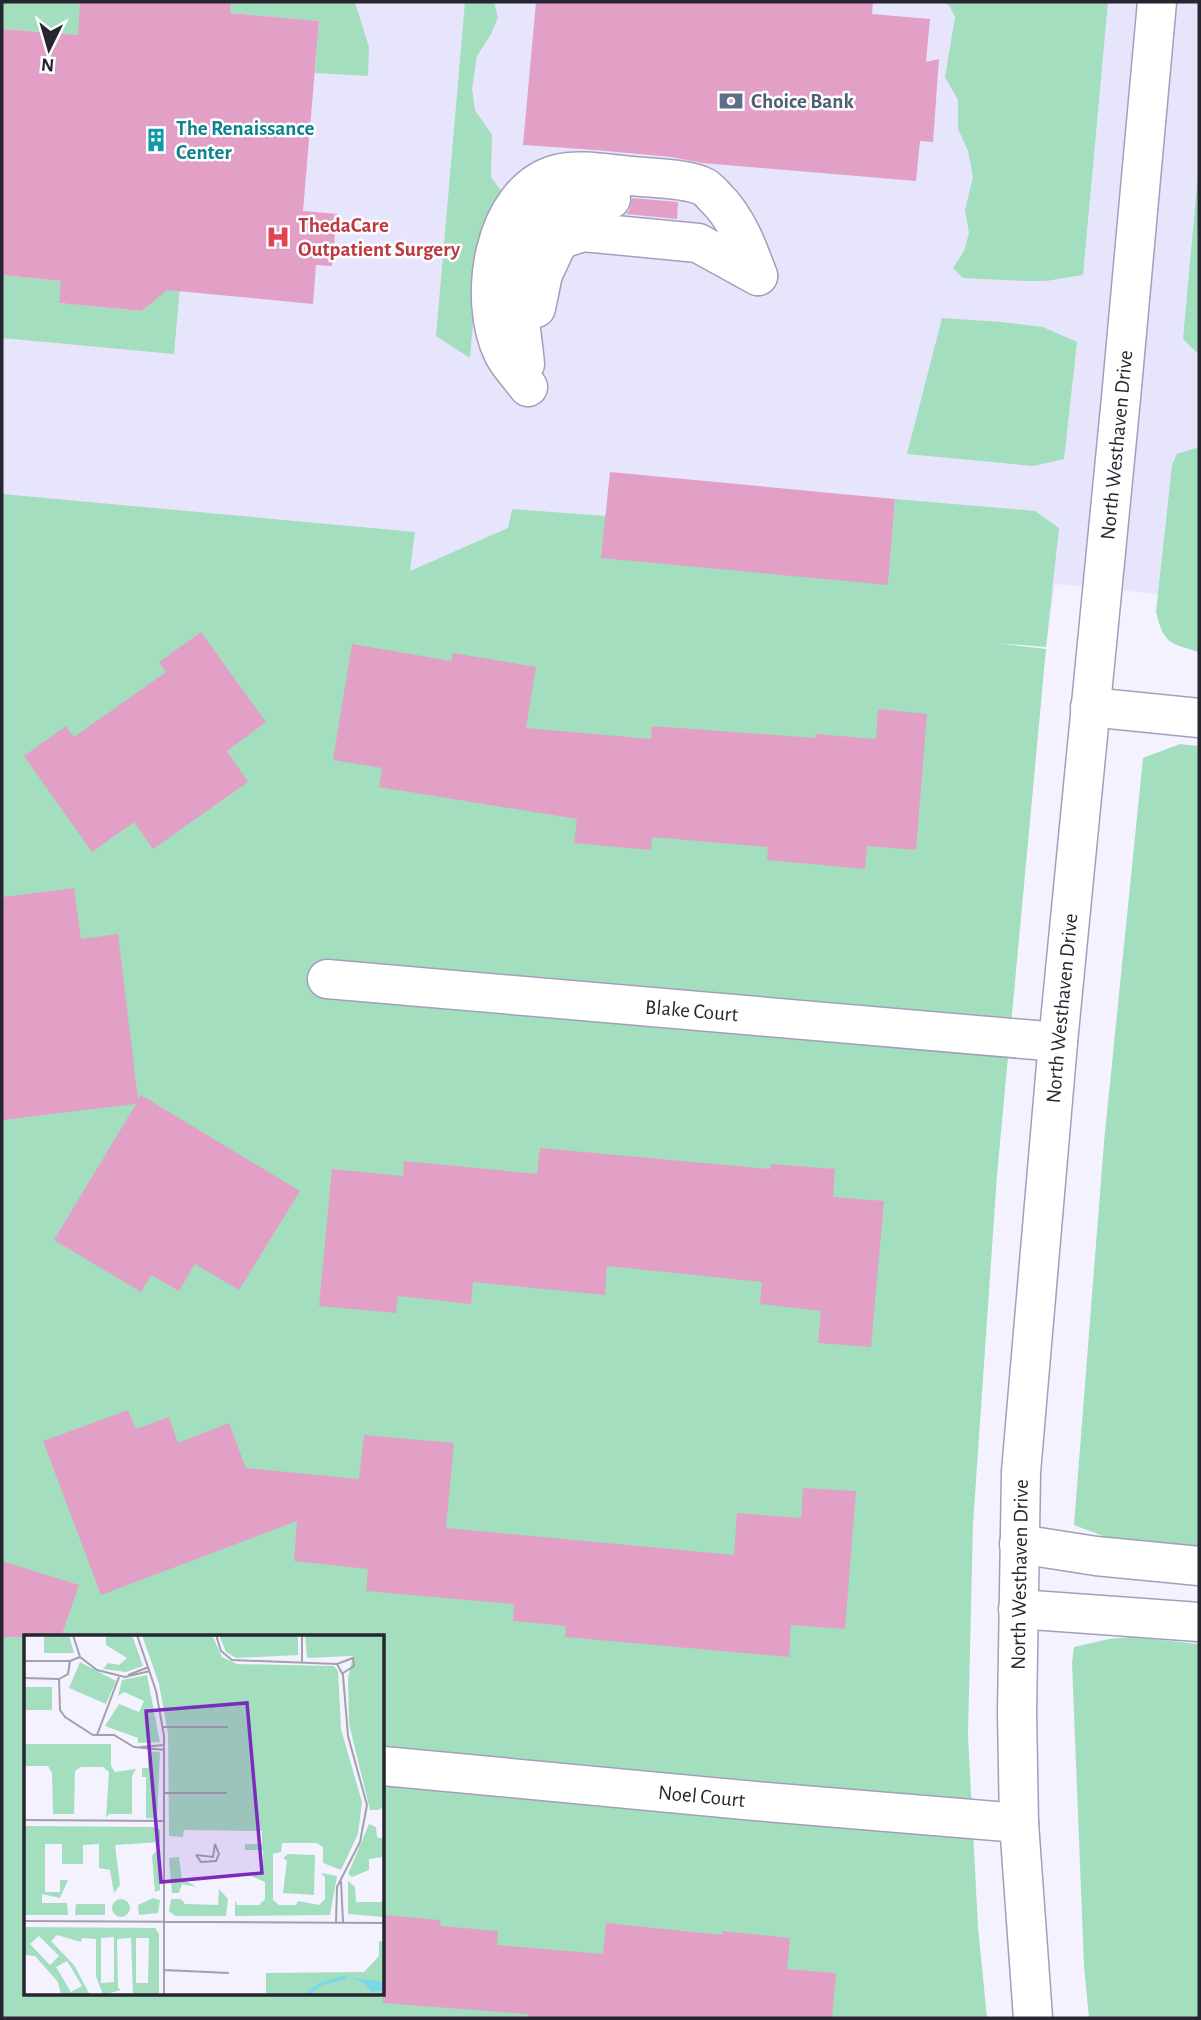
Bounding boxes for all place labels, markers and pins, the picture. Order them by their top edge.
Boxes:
bank icon: Choice Bank [717,87,745,115]
place label: Choice Bank [751,91,854,112]
place label: The Renaissance Center [176,118,315,163]
building icon: The Renaissance Center [142,126,170,154]
place label: ThedaCare Outpatient Surgery [298,215,461,260]
hospital icon: ThedaCare Outpatient Surgery [264,223,292,251]

